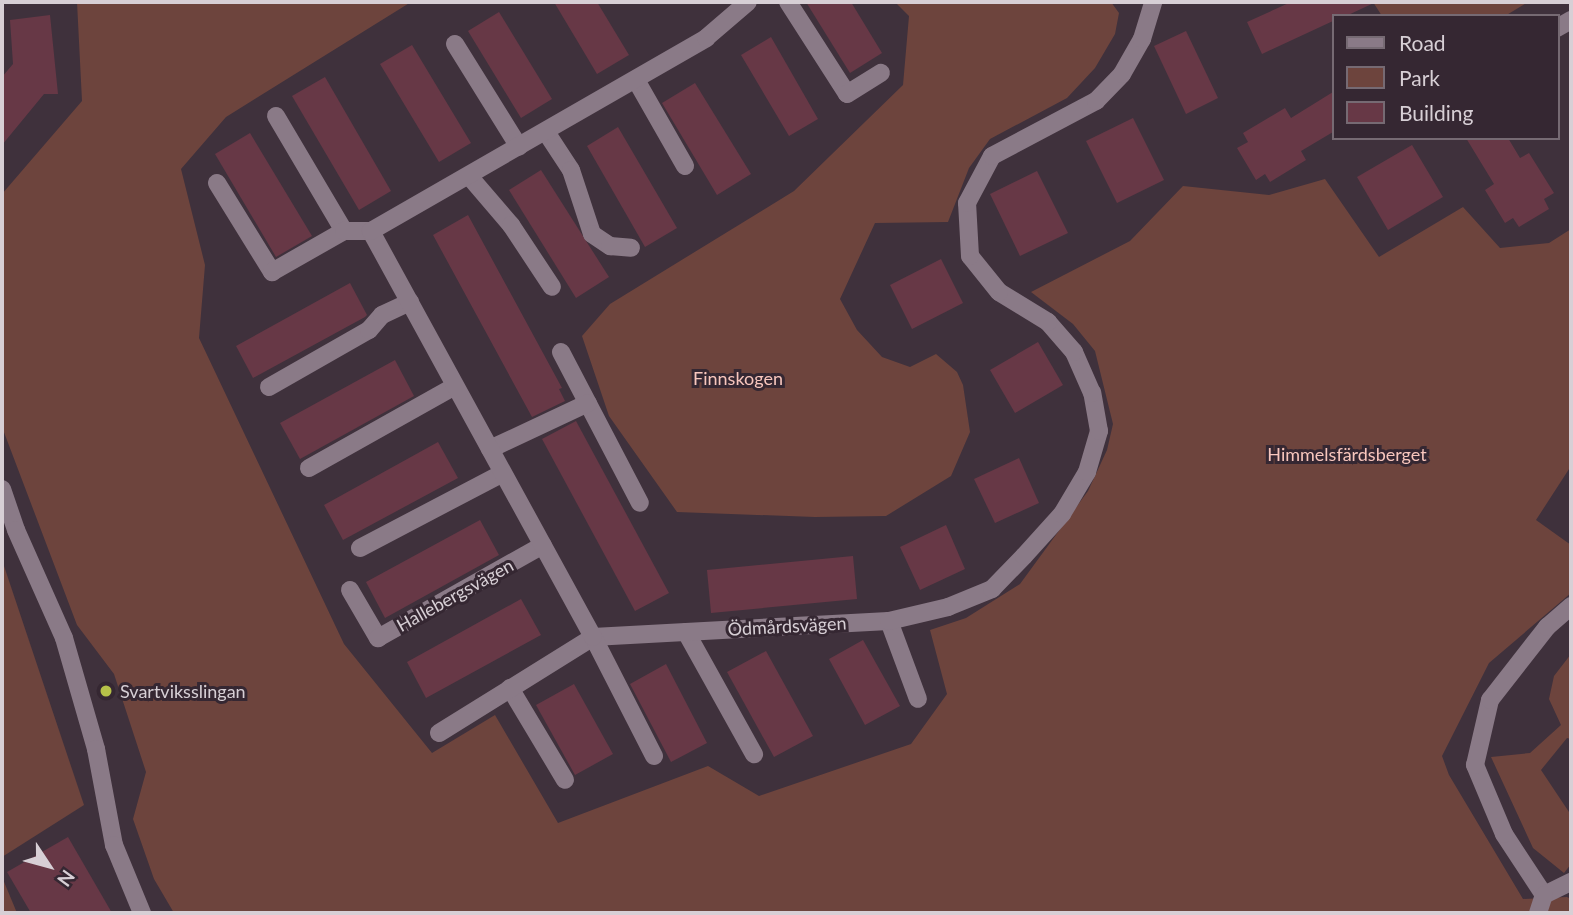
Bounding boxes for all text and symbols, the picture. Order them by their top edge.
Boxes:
legend [1332,14,1559,140]
text: Road [1399,30,1446,55]
text: Park [1399,65,1440,90]
text: Building [1399,100,1474,125]
park label: Finnskogen [693,367,783,389]
park label: Himmelsfärdsberget [1267,443,1427,465]
street label: Hallebergsvägen [393,554,517,636]
street label: Ödmårdsvägen [727,612,847,640]
place label: Svartviksslingan [120,680,246,702]
marker: Svartviksslingan [98,683,114,699]
north arrow [14,831,84,901]
text: N [53,866,80,891]

